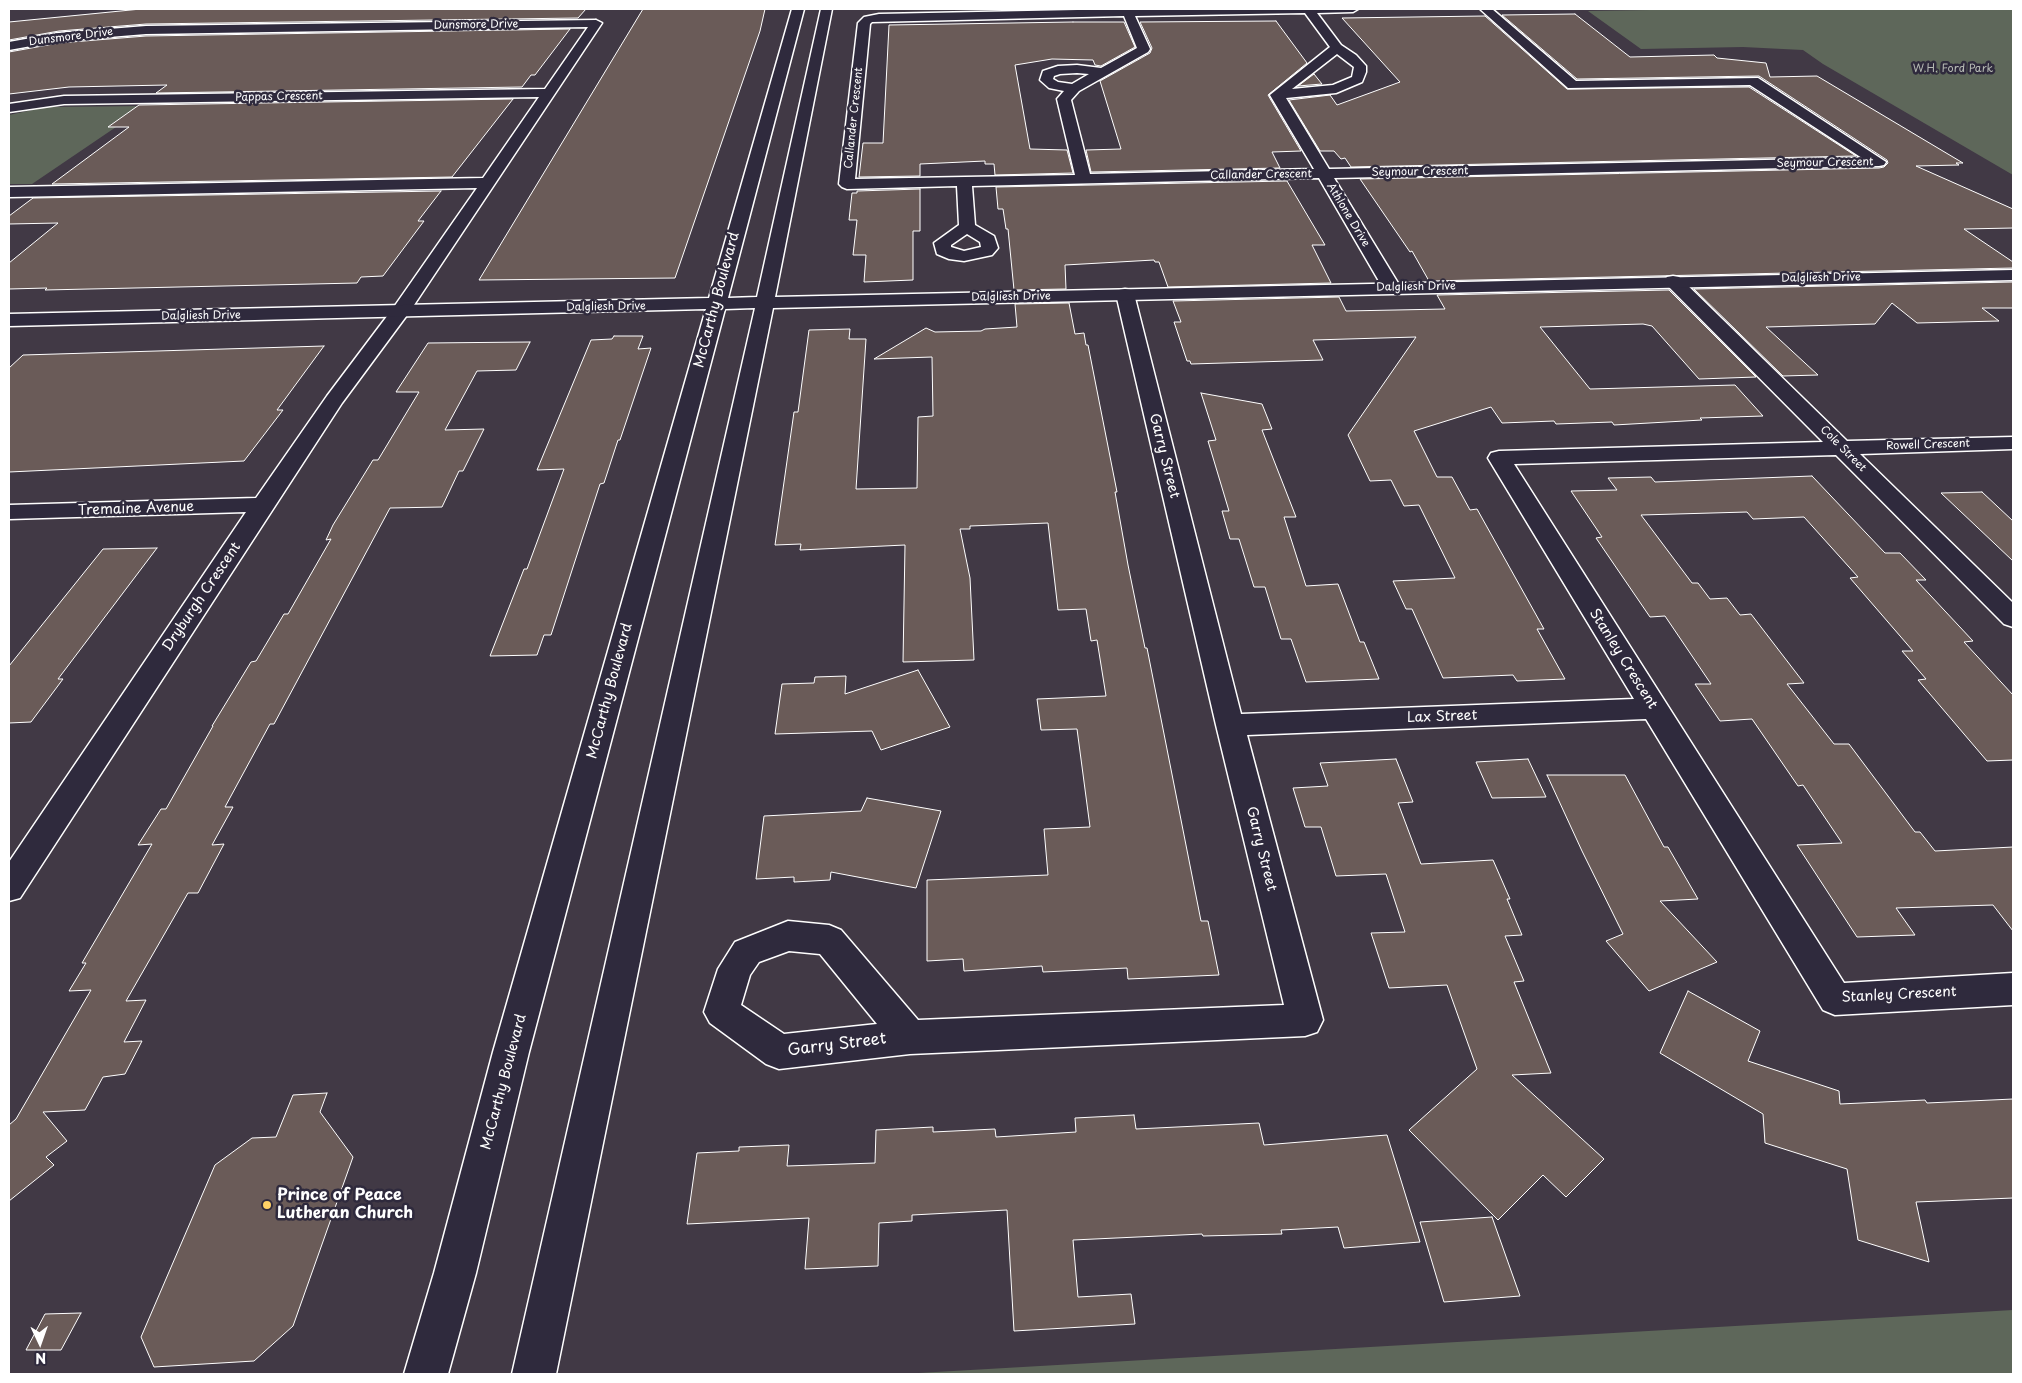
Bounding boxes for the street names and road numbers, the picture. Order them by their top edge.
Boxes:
street label: Dunsmore Drive [434,18,518,32]
street label: Dunsmore Drive [28,25,114,49]
street label: Callander Crescent [842,67,866,169]
street label: Pappas Crescent [235,90,323,104]
street label: Seymour Crescent [1776,156,1874,170]
street label: Seymour Crescent [1371,165,1469,179]
street label: Callander Crescent [1210,168,1312,182]
street label: Athlone Drive [1324,181,1372,249]
street label: McCarthy Boulevard [691,230,743,370]
street label: Dalgliesh Drive [1781,271,1861,285]
street label: Dalgliesh Drive [1376,280,1456,294]
street label: Dalgliesh Drive [971,290,1051,304]
street label: Dalgliesh Drive [566,300,646,314]
street label: Dalgliesh Drive [161,309,241,323]
street label: Garry Street [1145,412,1183,500]
street label: Cole Street [1817,423,1869,475]
street label: Rowell Crescent [1886,437,1970,453]
street label: Tremaine Avenue [78,499,194,519]
street label: Dryburgh Crescent [159,539,245,655]
street label: Stanley Crescent [1585,606,1661,712]
street label: McCarthy Boulevard [584,621,636,761]
street label: Lax Street [1406,707,1478,727]
street label: Garry Street [1242,805,1280,893]
street label: Stanley Crescent [1841,984,1957,1006]
street label: McCarthy Boulevard [478,1012,530,1152]
street label: Garry Street [787,1029,887,1061]

